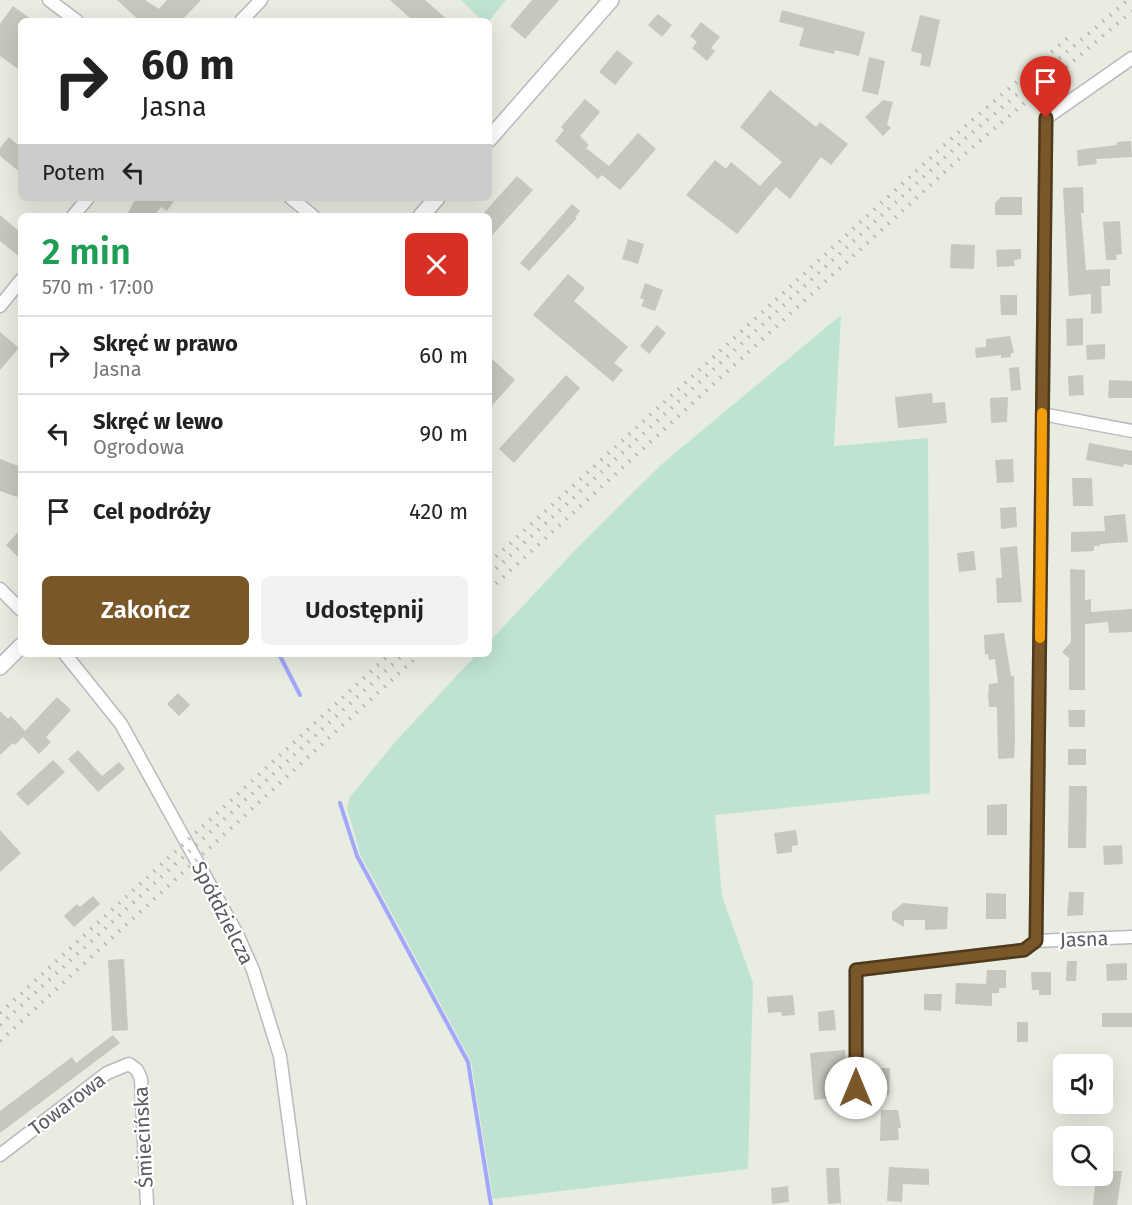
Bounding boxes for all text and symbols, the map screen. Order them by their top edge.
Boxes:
text: 60 m [141,40,235,90]
icon: right [42,42,120,120]
pin [1020,56,1071,118]
icon: arrive [1029,65,1062,98]
text: Jasna [141,91,207,123]
icon: left [117,156,150,189]
text: Potem [42,159,105,186]
text: 2 min [42,230,131,274]
button: close [405,233,468,296]
text: 570 m · 17:00 [42,275,154,299]
text: Skręć w prawo [93,330,238,357]
icon: right [42,339,75,372]
text: 60 m [419,342,468,369]
text: Jasna [93,357,142,381]
text: Skręć w lewo [93,408,223,435]
icon: left [42,417,75,450]
text: 90 m [419,420,468,447]
text: Ogrodowa [93,435,185,459]
icon: arrive [42,495,75,528]
text: Cel podróży [93,498,211,525]
text: 420 m [409,498,468,525]
button: Zakończ [42,576,249,645]
button: Udostępnij [261,576,468,645]
street label: Spółdzielcza [187,857,259,969]
street label: Jasna [1059,926,1109,952]
map controls [1053,1054,1113,1186]
button: sound [1053,1054,1113,1114]
position arrow [824,1056,888,1120]
street label: Towarowa [24,1067,110,1141]
street label: Śmiecińska [128,1086,158,1188]
button: search [1053,1126,1113,1186]

